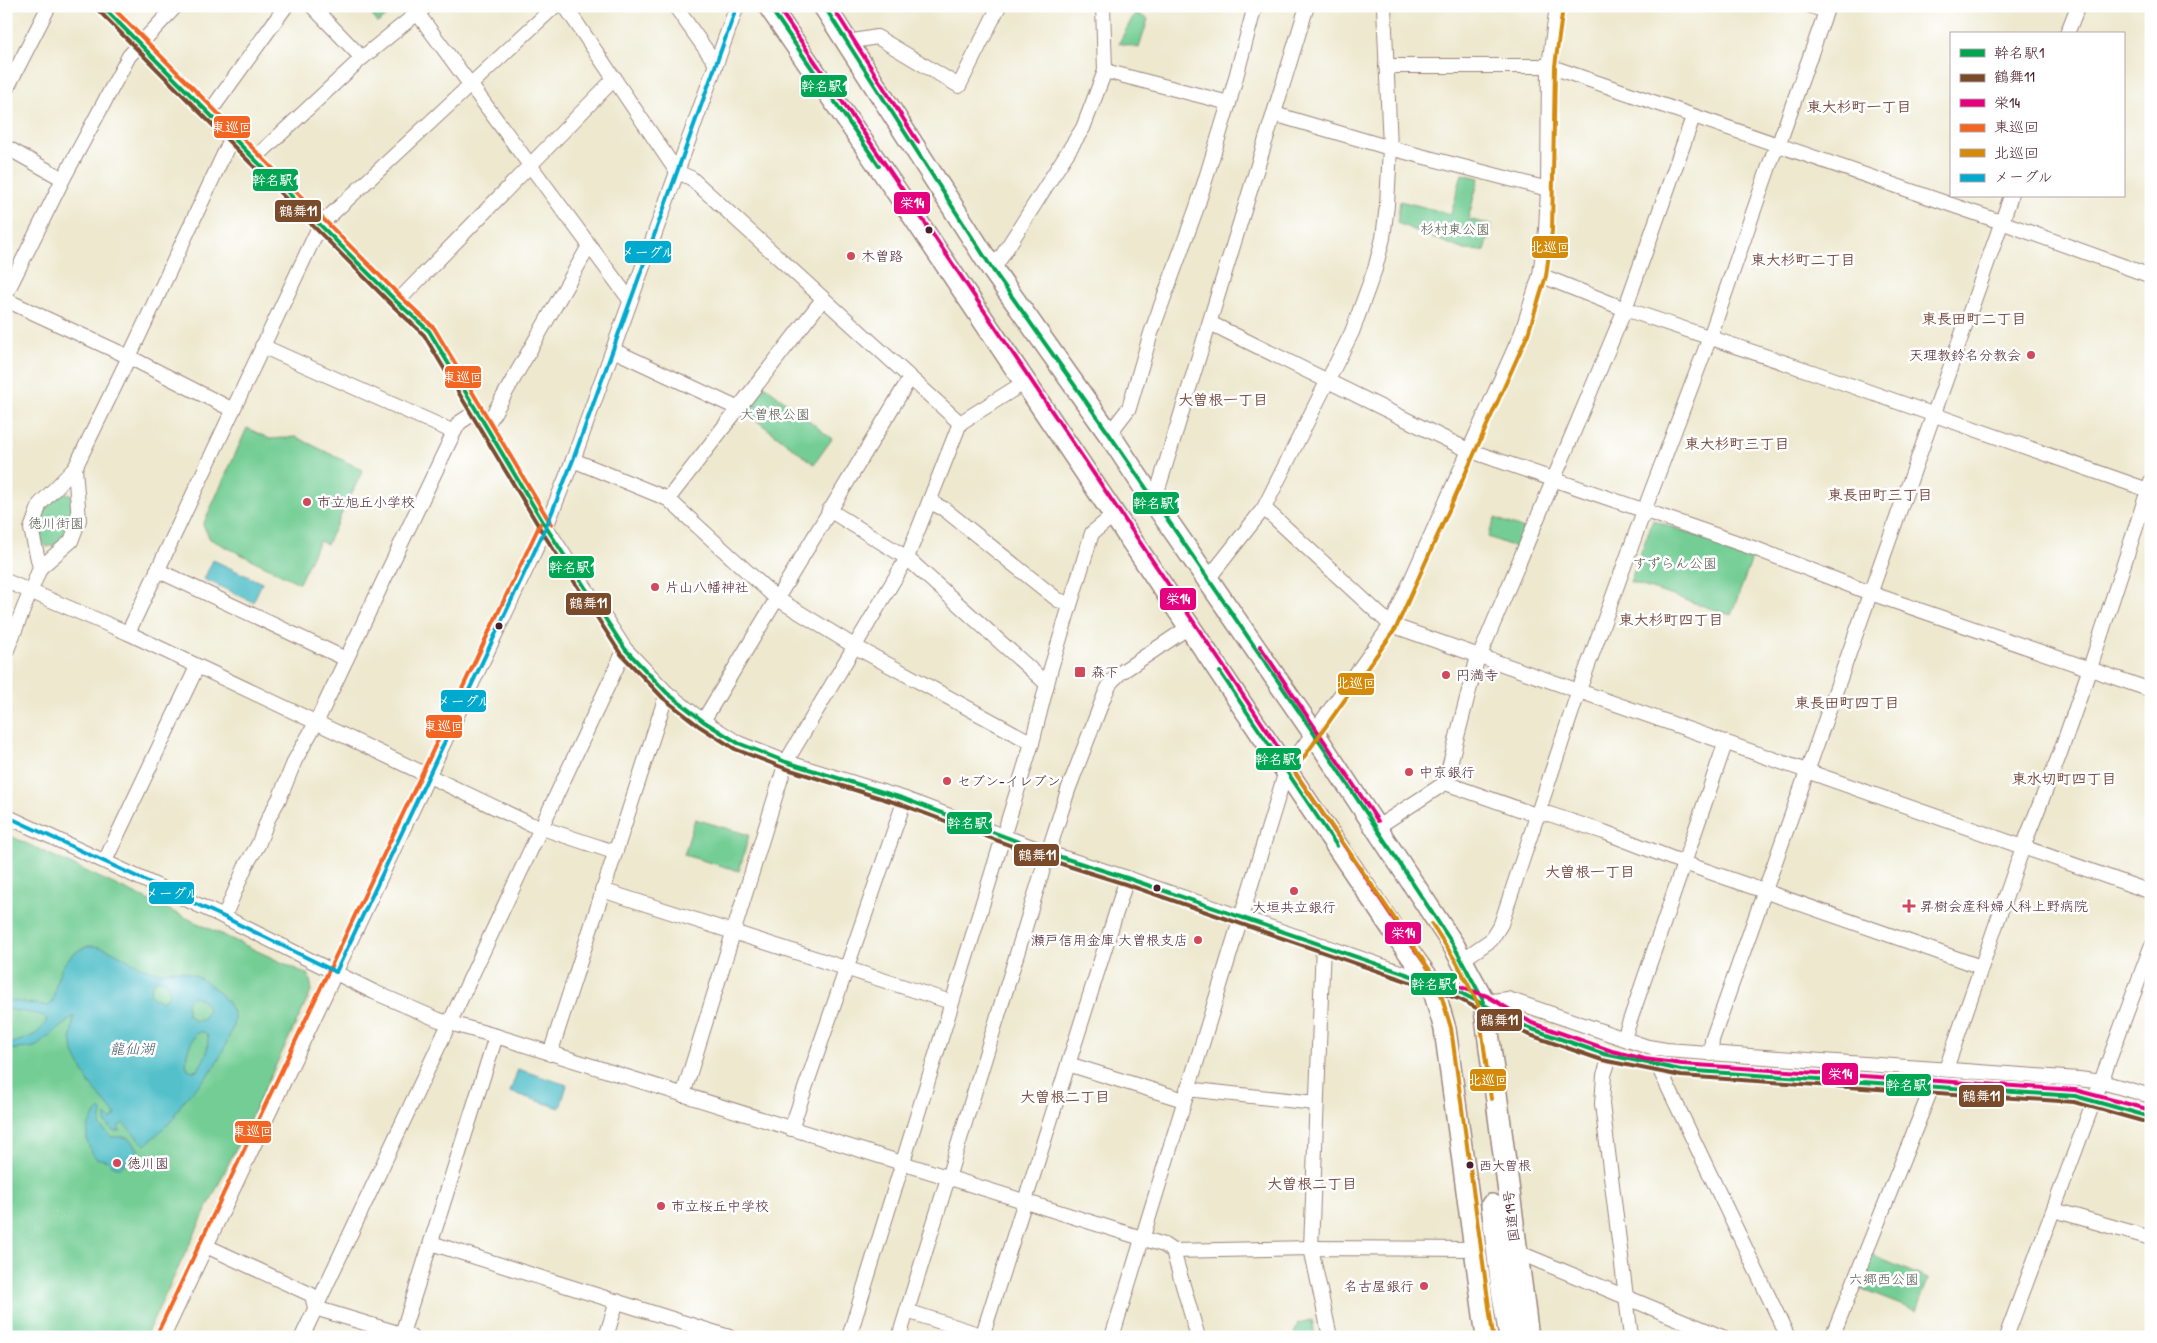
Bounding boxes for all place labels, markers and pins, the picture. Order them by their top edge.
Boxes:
unlabelled marker [924,225,934,235]
place label: 木曽路 [861,246,903,265]
marker: 木曽路 [845,250,857,262]
place label: 天理教鈴名分教会 [1909,345,2021,364]
marker: 天理教鈴名分教会 [2025,349,2037,361]
place label: 市立旭丘小学校 [317,492,415,511]
marker: 市立旭丘小学校 [301,496,313,508]
place label: 片山八幡神社 [665,577,749,596]
marker: 片山八幡神社 [649,581,661,593]
unlabelled marker [494,621,504,631]
place label: 森下 [1091,662,1119,681]
marker: 森下 [1073,665,1087,679]
place label: 円満寺 [1456,665,1498,684]
marker: 円満寺 [1440,669,1452,681]
place label: 中京銀行 [1419,762,1475,781]
marker: 中京銀行 [1403,766,1415,778]
place label: セブン-イレブン [957,771,1061,790]
marker: セブン-イレブン [941,775,953,787]
unlabelled marker [1152,883,1162,893]
marker: 大垣共立銀行 [1288,885,1300,897]
place label: 昇樹会産科婦人科上野病院 [1920,896,2088,915]
place label: 大垣共立銀行 [1252,897,1336,916]
marker: 昇樹会産科婦人科上野病院 [1902,899,1916,913]
place label: 瀬戸信用金庫 大曽根支店 [1031,930,1188,949]
marker: 瀬戸信用金庫 大曽根支店 [1192,934,1204,946]
place label: 徳川園 [127,1153,169,1172]
place label: 西大曽根 [1479,1156,1531,1174]
marker: 徳川園 [111,1157,123,1169]
marker: 西大曽根 [1465,1160,1475,1170]
place label: 市立桜丘中学校 [671,1196,769,1215]
marker: 市立桜丘中学校 [655,1200,667,1212]
place label: 名古屋銀行 [1344,1276,1414,1295]
marker: 名古屋銀行 [1418,1280,1430,1292]

